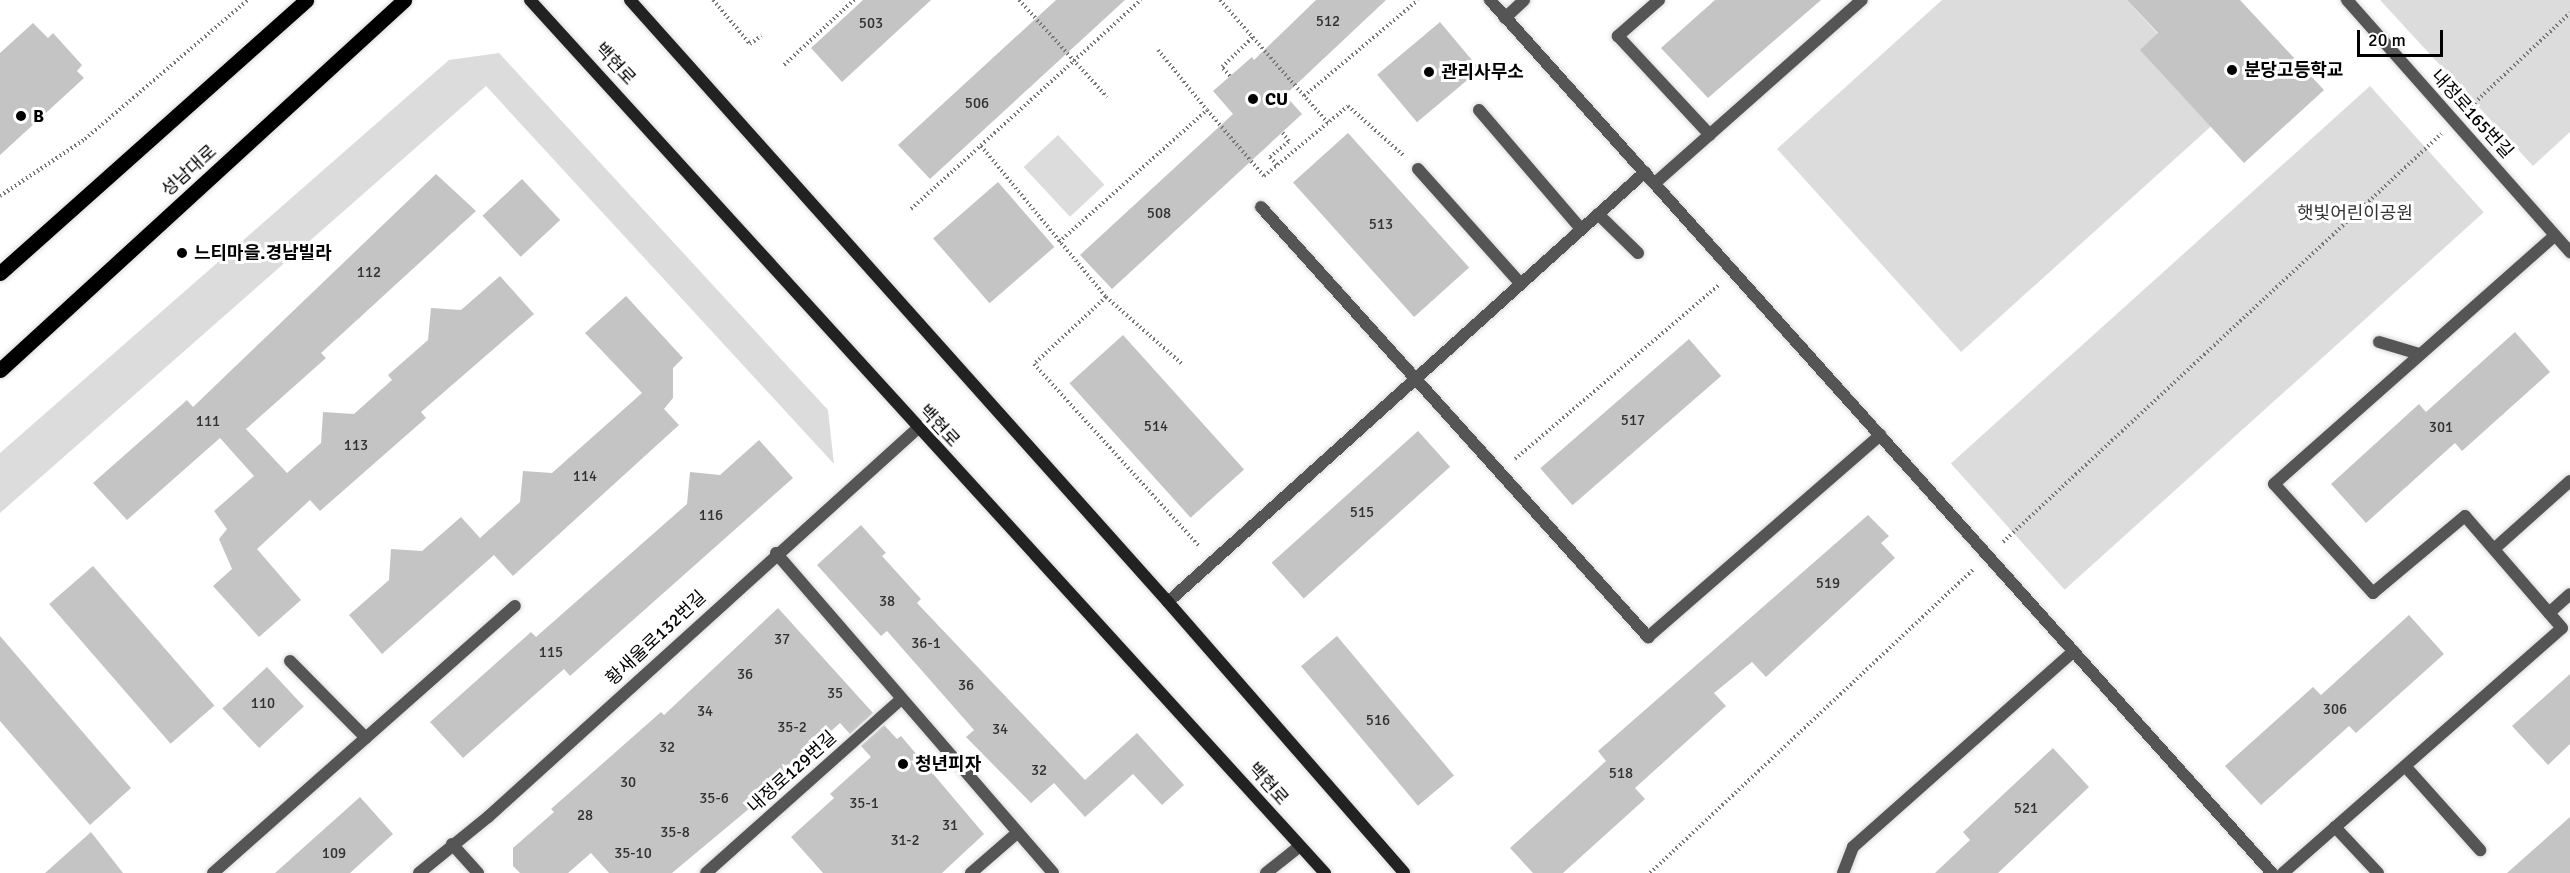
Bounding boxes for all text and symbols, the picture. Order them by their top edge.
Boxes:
house number: 512 [1316,13,1340,31]
house number: 503 [859,15,883,33]
scale bar [2360,18,2446,56]
text: 20 m [2368,29,2406,51]
street label: 백현로 [590,38,640,90]
place label: 분당고등학교 [2244,59,2343,81]
place label: 관리사무소 [1441,61,1524,83]
marker: 분당고등학교 [2225,63,2239,77]
marker: 관리사무소 [1422,65,1436,79]
street label: 내정로165번길 [2427,65,2517,163]
place label: CU [1265,88,1288,110]
marker: CU [1246,92,1260,106]
house number: 506 [965,95,989,113]
place label: B [33,105,44,127]
marker: B [14,109,28,123]
street label: 성남대로 [157,141,221,201]
park label: 햇빛어린이공원 [2297,202,2413,224]
house number: 508 [1147,205,1171,223]
house number: 513 [1369,216,1393,234]
place label: 느티마을.경남빌라 [194,242,332,264]
marker: 느티마을.경남빌라 [175,246,189,260]
house number: 112 [357,264,381,282]
street label: 백현로 [914,400,964,452]
house number: 517 [1621,412,1645,430]
house number: 111 [196,413,220,431]
house number: 514 [1144,418,1168,436]
house number: 301 [2429,419,2453,437]
house number: 113 [344,437,368,455]
house number: 114 [573,468,597,486]
house number: 515 [1350,504,1374,522]
house number: 116 [699,507,723,525]
house number: 519 [1816,575,1840,593]
street label: 황새울로132번길 [602,586,710,690]
house number: 38 [879,593,895,611]
house number: 37 [774,631,790,649]
house number: 36-1 [911,635,941,653]
house number: 115 [539,644,563,662]
house number: 36 [737,666,753,684]
house number: 36 [958,677,974,695]
house number: 35 [827,685,843,703]
house number: 110 [251,695,275,713]
house number: 306 [2323,701,2347,719]
house number: 34 [697,703,713,721]
house number: 516 [1366,712,1390,730]
house number: 35-2 [777,719,807,737]
house number: 34 [992,721,1008,739]
street label: 내정로129번길 [743,727,841,817]
house number: 32 [659,739,675,757]
place label: 청년피자 [915,753,981,775]
marker: 청년피자 [896,757,910,771]
street label: 백현로 [1243,758,1293,810]
house number: 32 [1031,762,1047,780]
house number: 518 [1609,765,1633,783]
house number: 30 [620,774,636,792]
house number: 35-6 [699,790,729,808]
house number: 35-1 [849,795,879,813]
house number: 521 [2014,800,2038,818]
house number: 28 [577,807,593,825]
house number: 31 [942,817,958,835]
house number: 35-8 [660,824,690,842]
house number: 31-2 [891,832,919,850]
house number: 109 [322,845,346,863]
house number: 35-10 [614,845,652,863]

